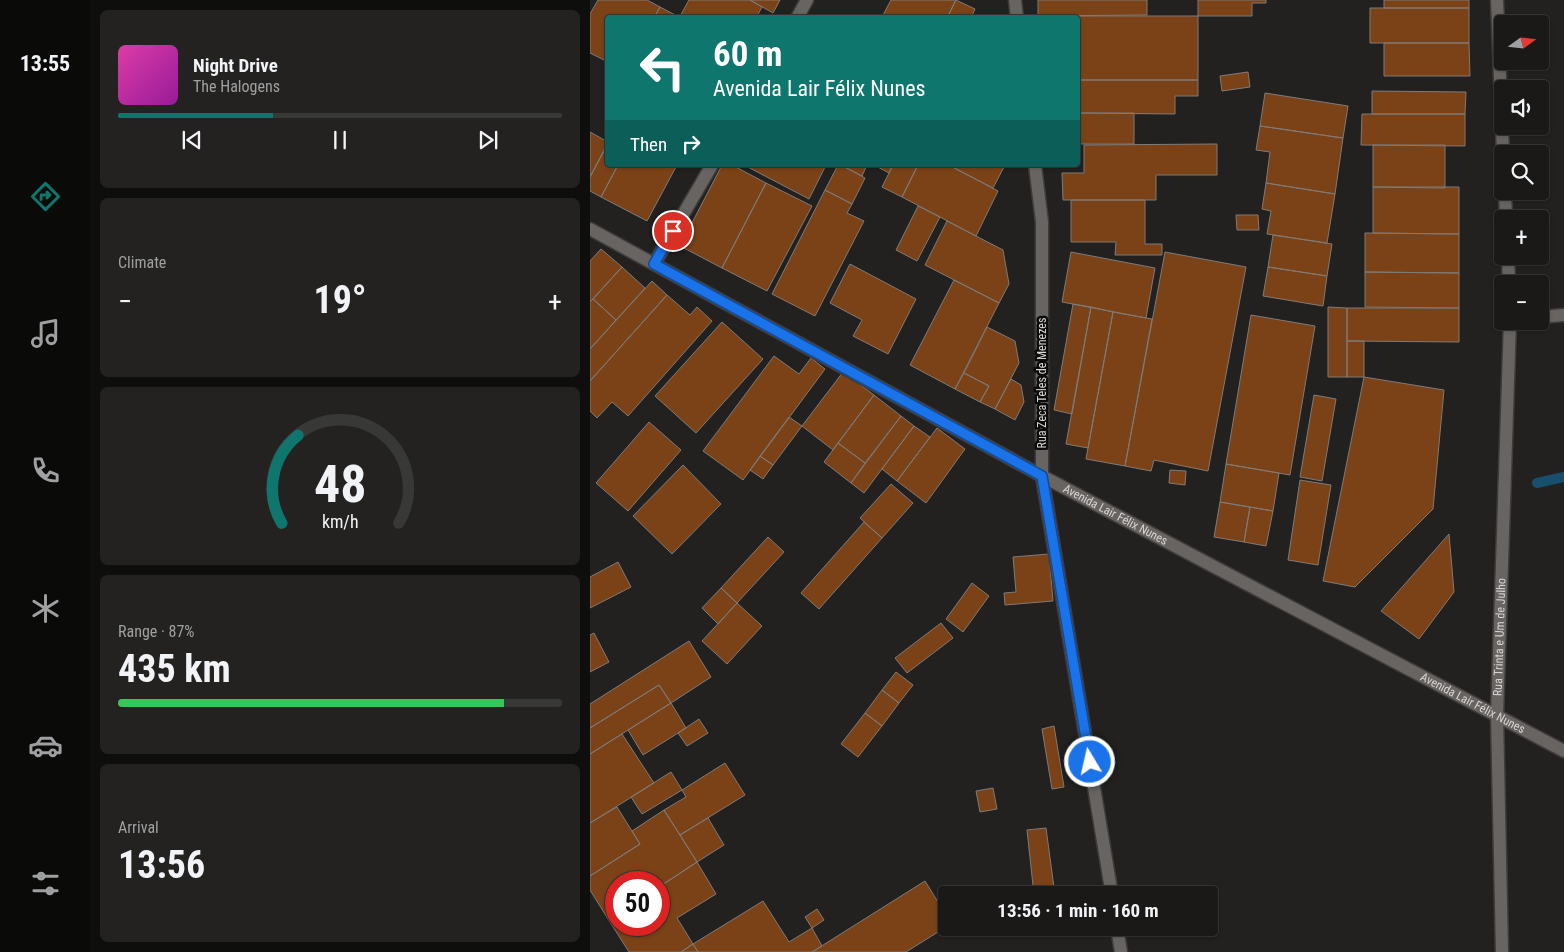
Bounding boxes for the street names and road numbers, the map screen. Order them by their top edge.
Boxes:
street label: Rua Zeca Teles de Menezes [1035,318,1049,448]
street label: Avenida Lair Félix Nunes [1061,481,1170,548]
street label: Rua Trinta e Um de Julho [1491,578,1509,696]
street label: Avenida Lair Félix Nunes [1418,670,1527,736]

